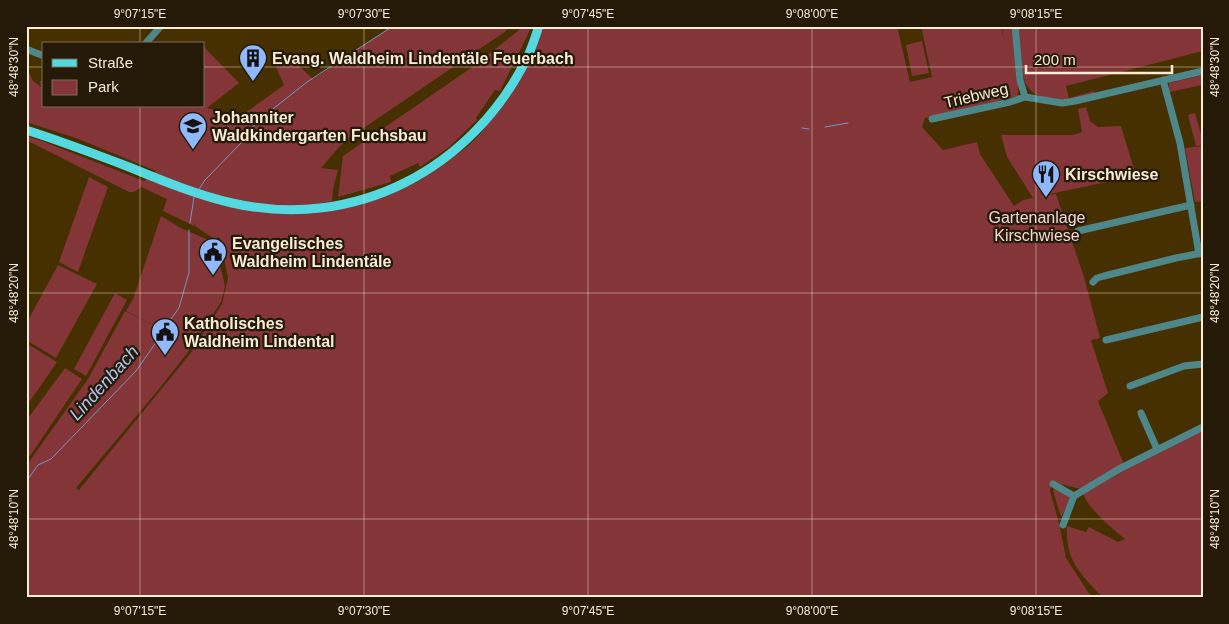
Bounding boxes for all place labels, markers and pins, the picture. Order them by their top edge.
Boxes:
building icon: Evang. Waldheim Lindentäle Feuerbach [238,43,268,82]
place label: Evang. Waldheim Lindentäle Feuerbach [272,50,574,67]
place label: Johanniter Waldkindergarten Fuchsbau [212,109,427,144]
school or university icon: Johanniter Waldkindergarten Fuchsbau [178,111,208,150]
restaurant icon: Kirschwiese [1031,159,1061,198]
place label: Kirschwiese [1065,166,1158,183]
place label: Evangelisches Waldheim Lindentäle [232,235,392,270]
public building icon: Evangelisches Waldheim Lindentäle [198,237,228,276]
place label: Katholisches Waldheim Lindental [184,315,335,350]
public building icon: Katholisches Waldheim Lindental [150,317,180,356]

